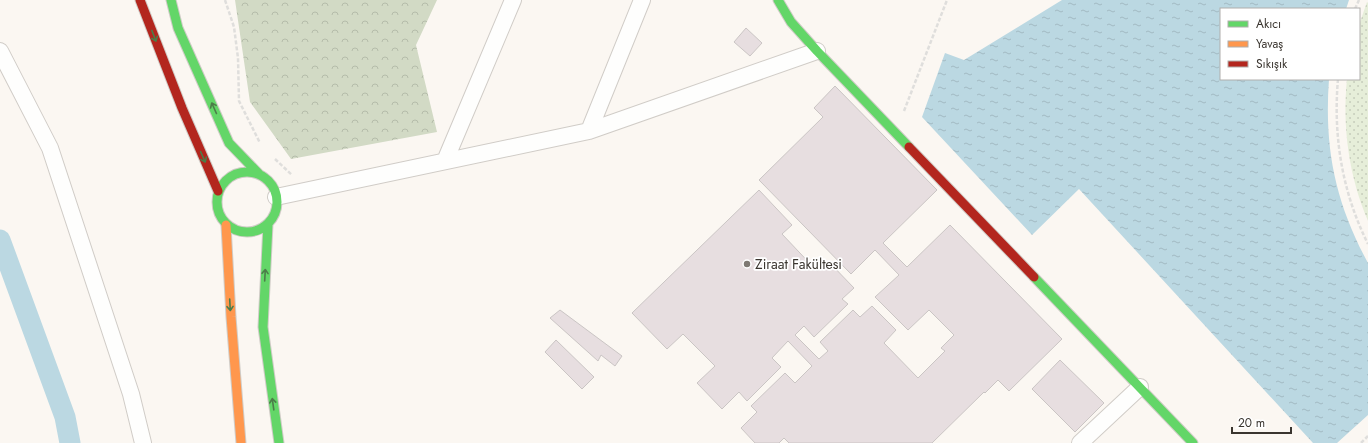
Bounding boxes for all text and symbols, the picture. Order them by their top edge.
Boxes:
legend [1220,8,1360,80]
text: Akıcı [1256,15,1281,33]
one-way arrow [151,30,159,42]
text: Yavaş [1256,35,1283,53]
text: Sıkışık [1256,55,1288,73]
one-way arrow [210,103,217,115]
one-way arrow [200,150,207,162]
place label: Ziraat Fakültesi [755,254,842,274]
marker: Ziraat Fakültesi [742,259,752,269]
one-way arrow [262,269,269,282]
one-way arrow [226,298,234,311]
one-way arrow [269,398,277,411]
scale bar [1232,409,1291,435]
text: 20 m [1238,414,1265,432]

